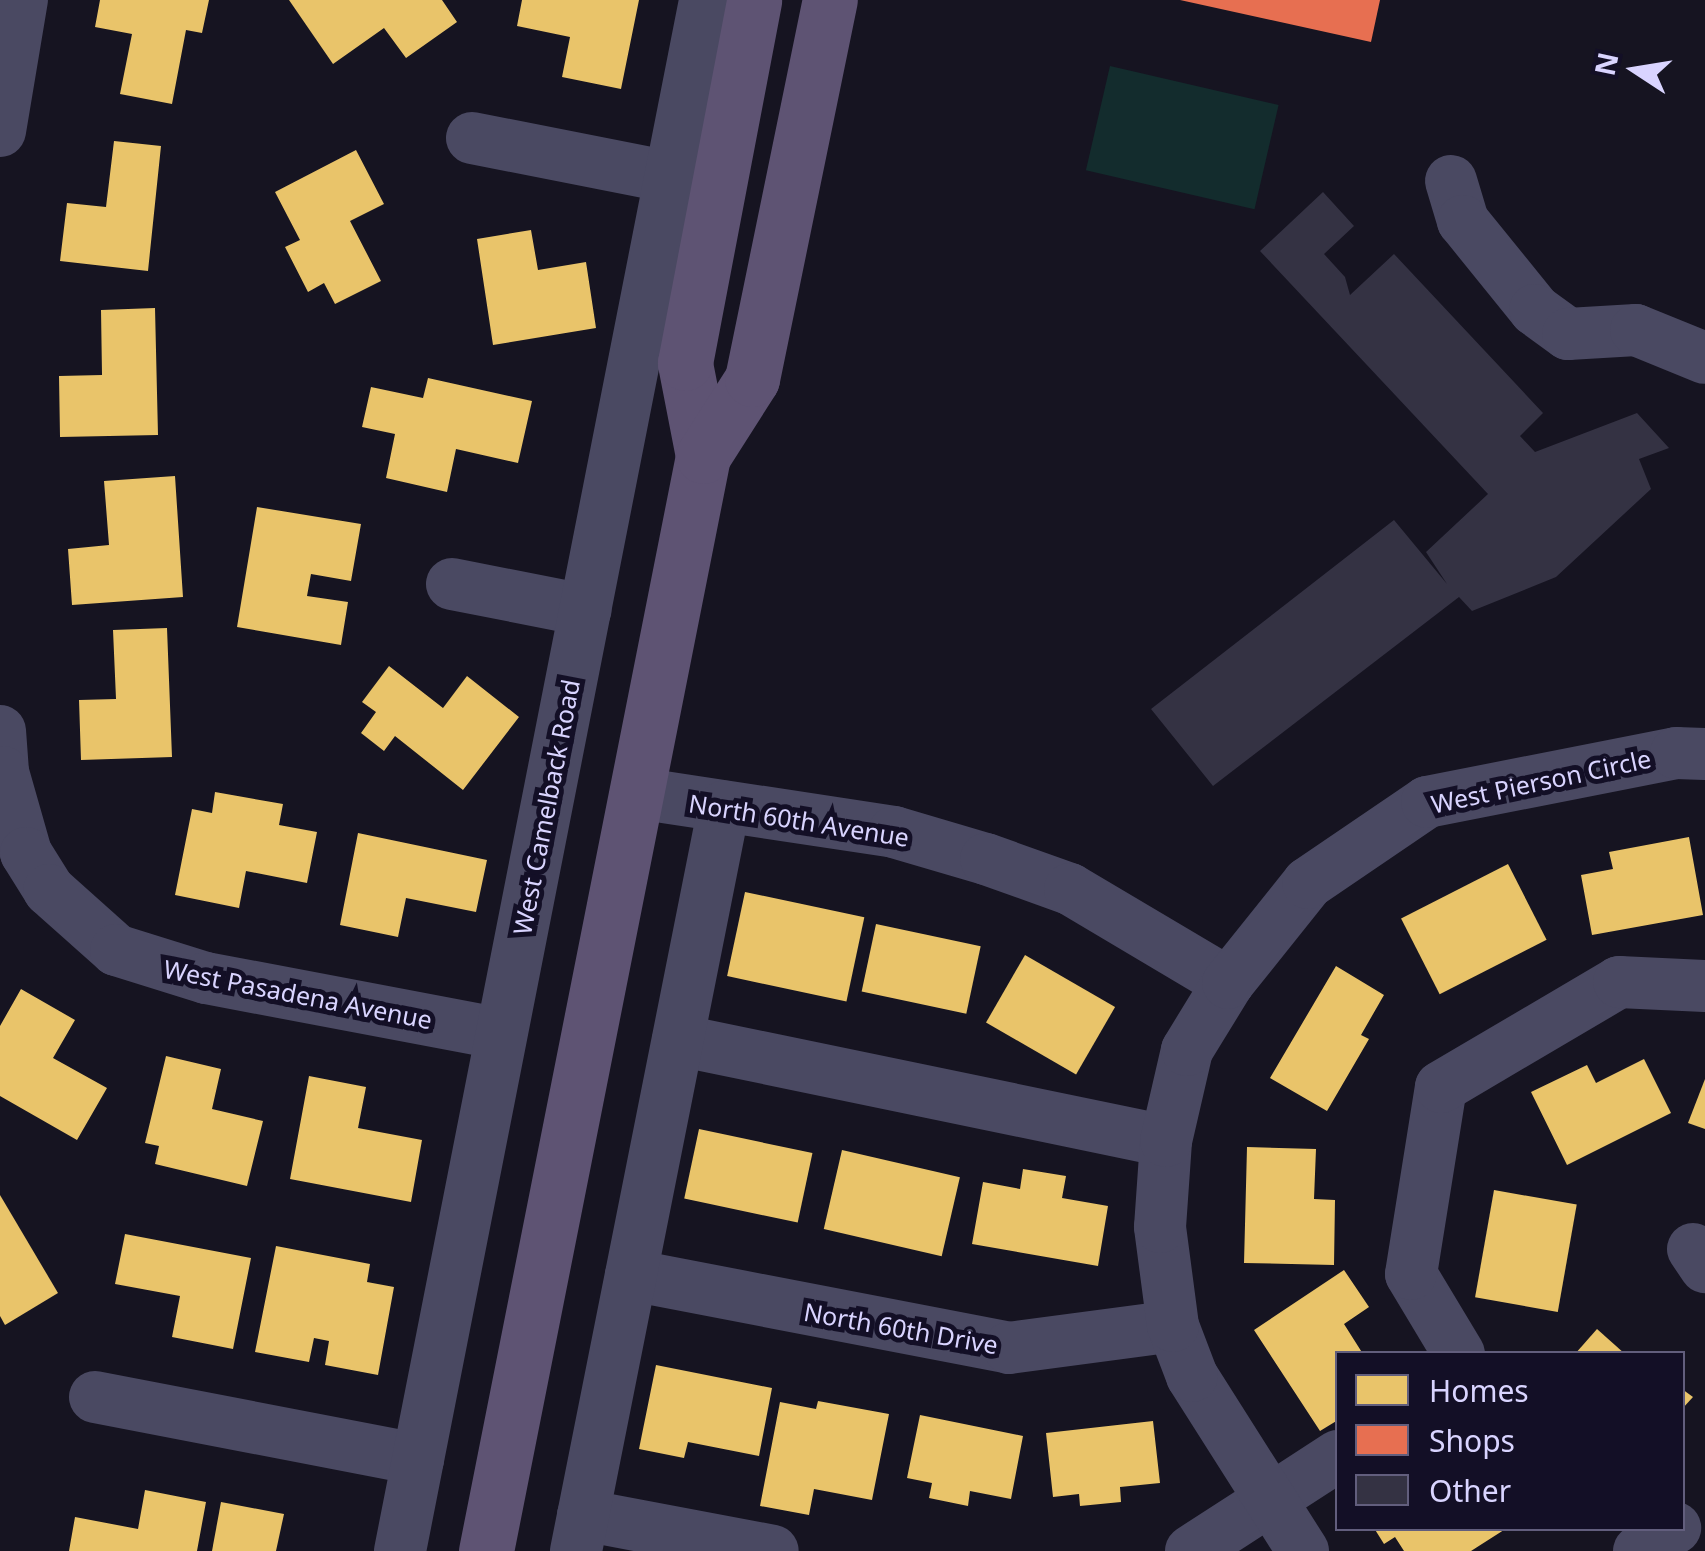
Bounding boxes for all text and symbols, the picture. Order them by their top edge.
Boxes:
north arrow [1585,20,1685,120]
text: N [1585,49,1627,79]
street label: West Camelback Road [507,677,585,937]
street label: West Pierson Circle [1428,743,1654,819]
street label: North 60th Avenue [687,788,911,852]
street label: West Pasadena Avenue [161,953,435,1035]
street label: North 60th Drive [801,1296,1001,1360]
legend [1335,1351,1685,1531]
text: Homes [1429,1370,1529,1411]
text: Shops [1429,1420,1515,1461]
text: Other [1429,1470,1511,1511]

